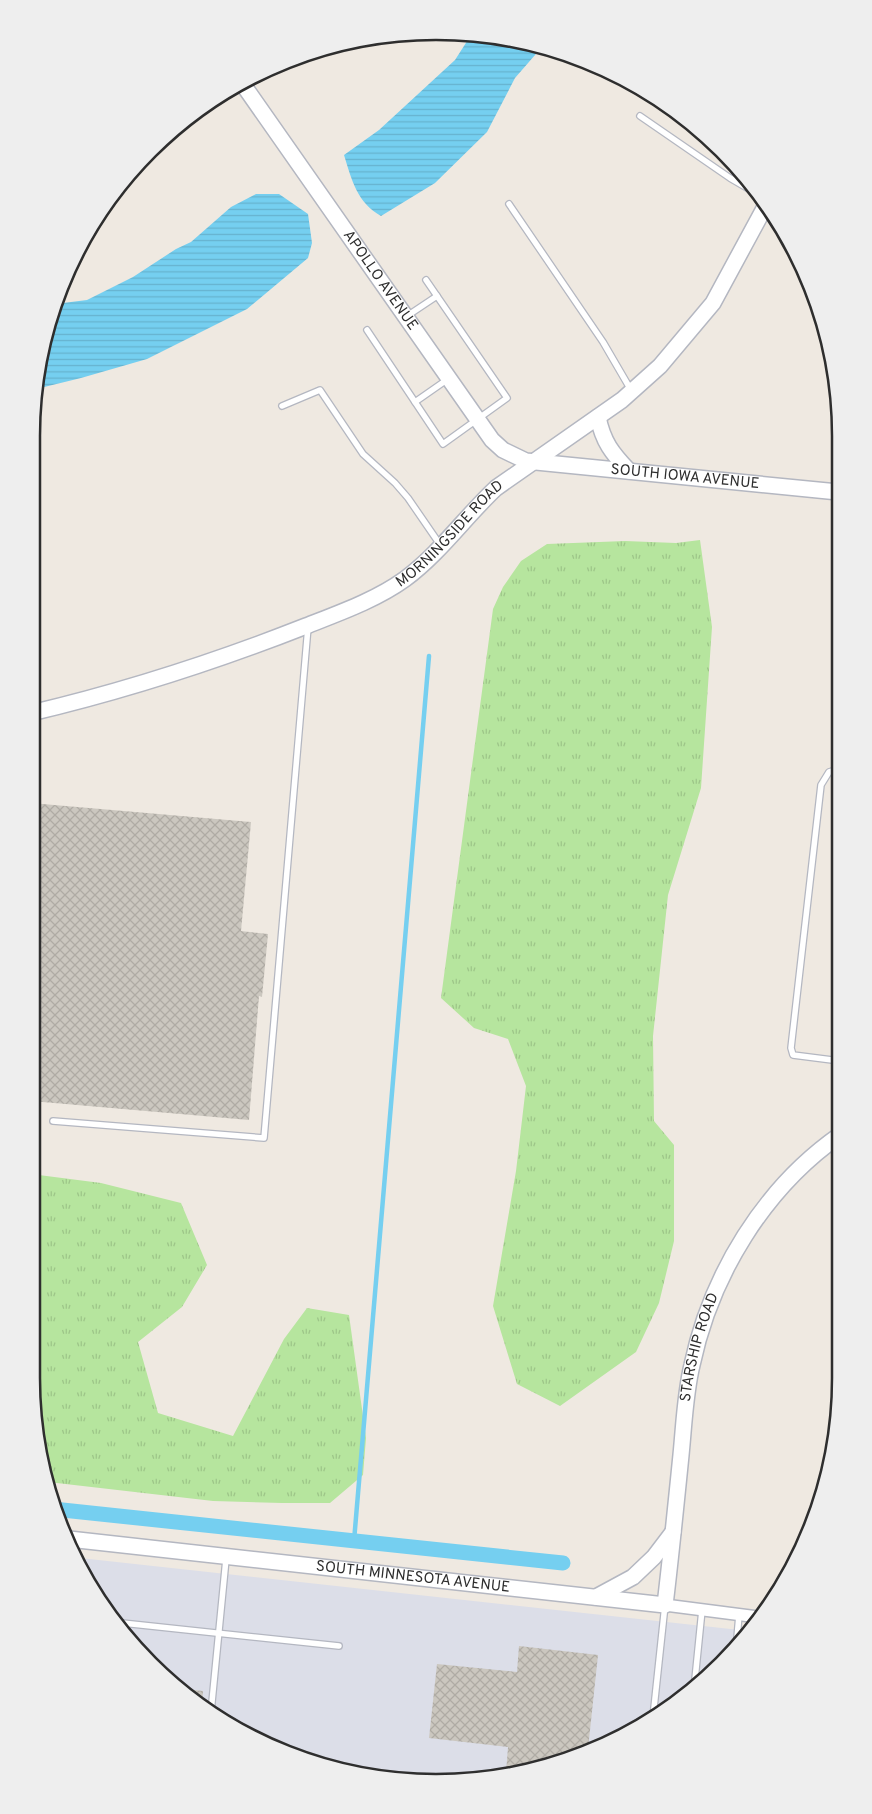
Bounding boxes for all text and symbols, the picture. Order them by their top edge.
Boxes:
street label: APOLLO AVENUE [339,227,422,334]
street label: SOUTH IOWA AVENUE [610,460,760,494]
street label: MORNINGSIDE ROAD [392,476,507,592]
street label: STARSHIP ROAD [676,1290,723,1403]
street label: SOUTH MINNESOTA AVENUE [315,1557,511,1597]

